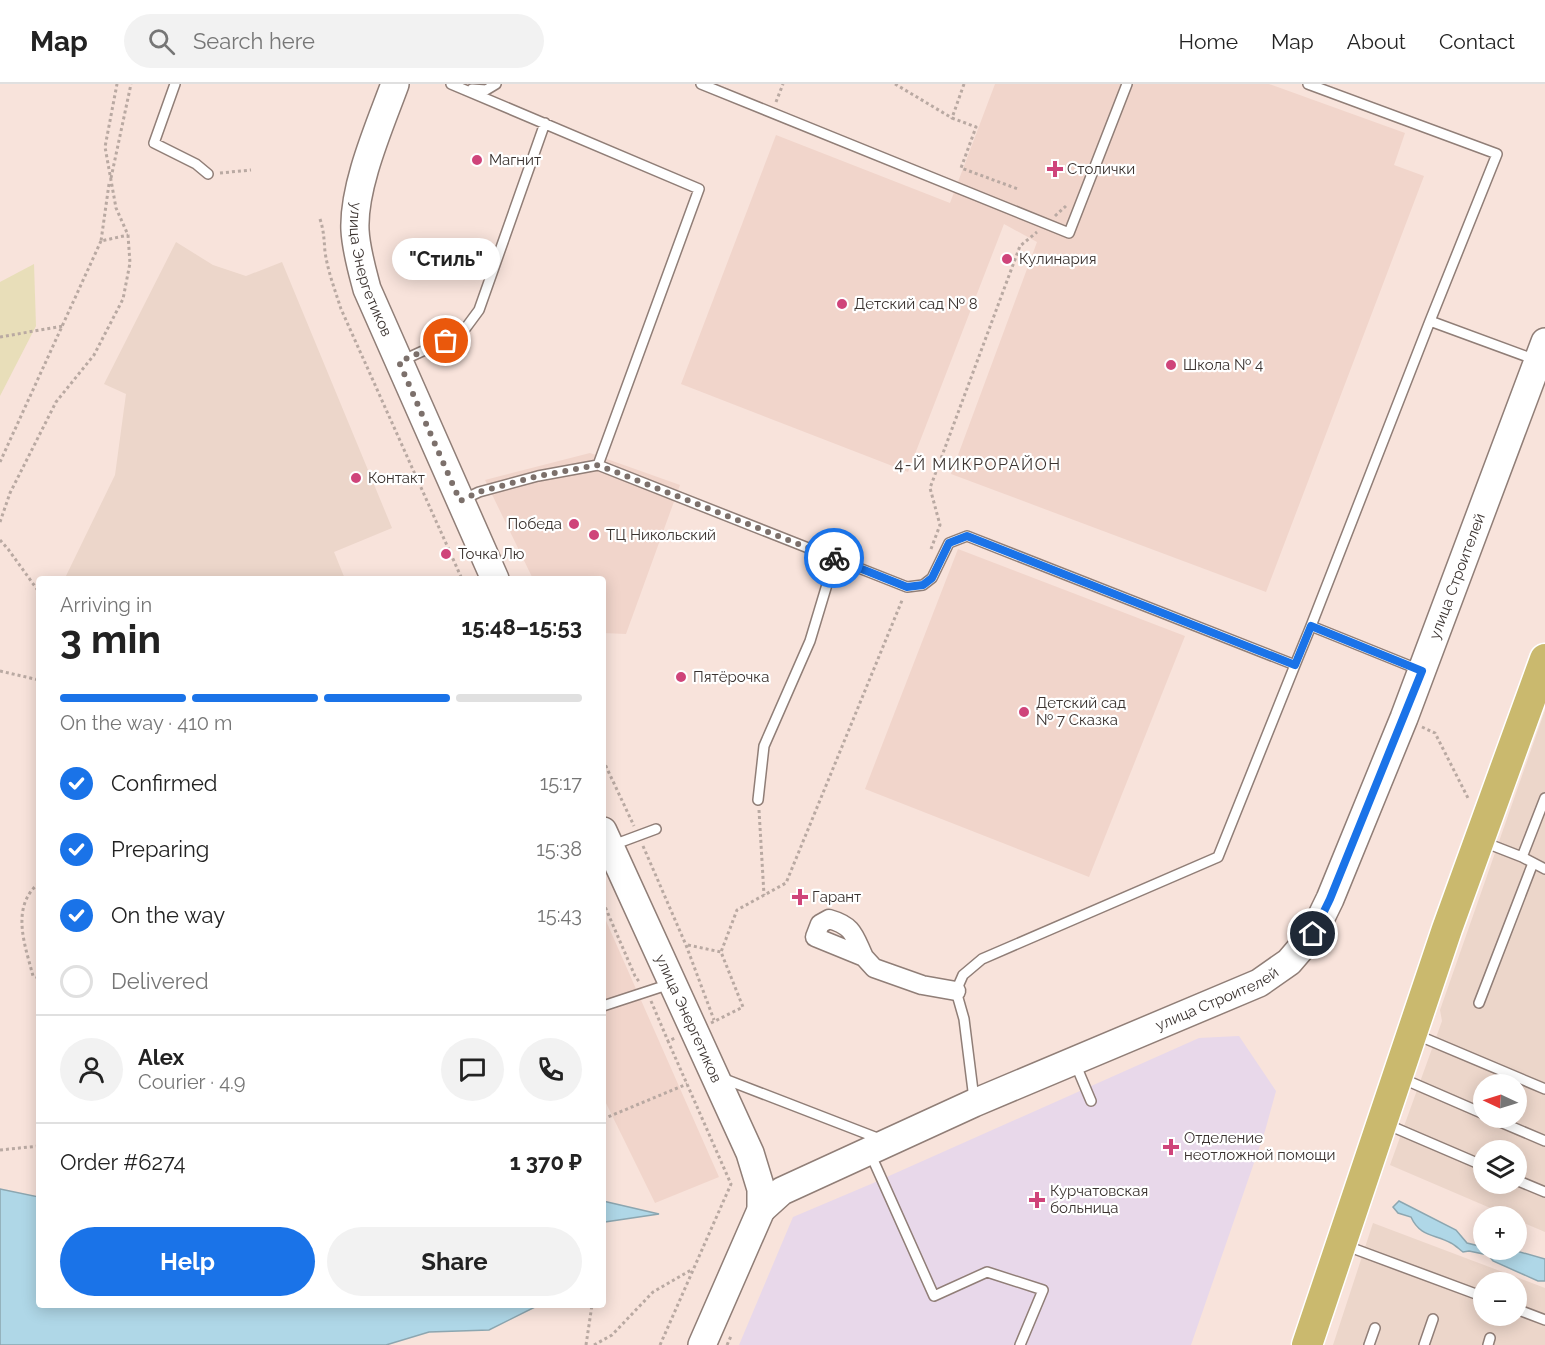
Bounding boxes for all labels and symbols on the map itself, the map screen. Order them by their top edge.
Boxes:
place label: Магнит [489,151,541,169]
marker: Магнит [470,153,484,167]
place label: Столички [1067,160,1135,178]
marker: Столички [1048,162,1062,176]
street label: улица Энергетиков [346,201,396,339]
callout: "Стиль" [392,239,500,281]
place label: Кулинария [1019,250,1096,268]
marker: Кулинария [1000,252,1014,266]
place label: Детский сад № 8 [854,295,978,313]
marker: Детский сад № 8 [835,297,849,311]
pin [420,315,471,366]
place label: Школа № 4 [1183,356,1263,374]
marker: Школа № 4 [1164,358,1178,372]
district label: 4-Й МИКРОРАЙОН [895,455,1061,474]
place label: Контакт [368,469,425,487]
marker: Контакт [349,471,363,485]
street label: улица Строителей [1425,511,1489,642]
place label: Победа [508,515,562,533]
marker: Победа [567,517,581,531]
place label: ТЦ Никольский [606,526,716,544]
marker: ТЦ Никольский [587,528,601,542]
courier [804,528,864,588]
place label: Точка Лю [458,545,525,563]
marker: Точка Лю [439,547,453,561]
place label: Пятёрочка [693,668,769,686]
marker: Пятёрочка [674,670,688,684]
place label: Детский сад № 7 Сказка [1036,694,1126,729]
marker: Детский сад № 7 Сказка [1017,705,1031,719]
place label: Гарант [812,888,861,906]
marker: Гарант [793,890,807,904]
pin [1287,908,1338,959]
street label: улица Энергетиков [651,951,726,1085]
street label: улица Строителей [1153,963,1282,1034]
north arrow [1473,1074,1527,1128]
place label: Отделение неотложной помощи [1184,1129,1335,1164]
marker: Отделение неотложной помощи [1162,1138,1180,1156]
place label: Курчатовская больница [1050,1182,1148,1217]
marker: Курчатовская больница [1028,1191,1046,1209]

